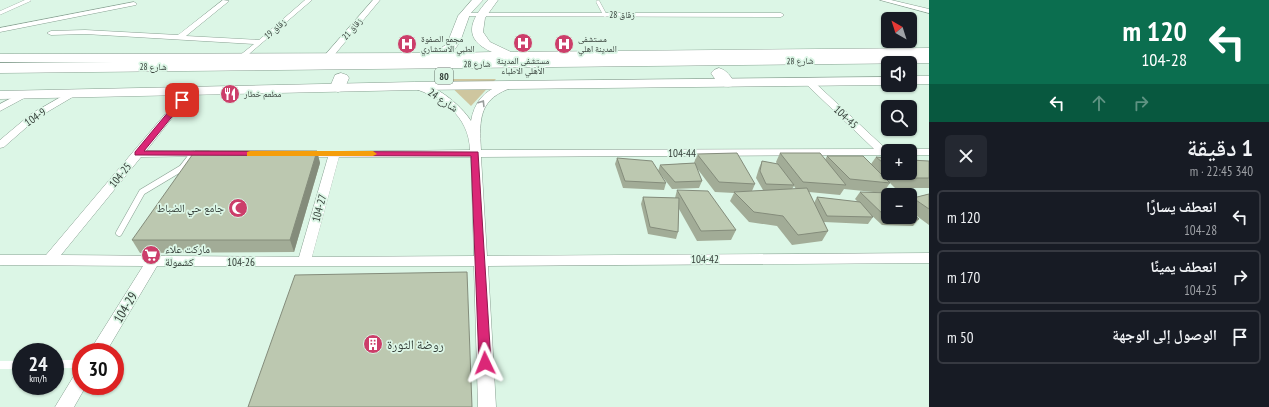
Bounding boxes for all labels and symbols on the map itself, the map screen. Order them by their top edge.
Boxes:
street label: زقاق 28 [609,9,635,20]
north arrow [881,12,917,48]
street label: زقاق 21 [339,15,364,42]
street label: زقاق 19 [261,16,288,41]
hospital icon: مستشفى المدينة الأهلي الاطباء [512,32,534,54]
hospital icon: مجمع الصفوة الطبي الاستشاري [396,33,418,55]
place label: مجمع الصفوة الطبي الاستشاري [421,33,475,56]
hospital icon: مستشفى المدينة اهلي [553,33,575,55]
place label: مستشفى المدينة اهلي [578,33,617,56]
place label: مستشفى المدينة الأهلي الاطباء [497,55,549,78]
street label: شارع 28 [786,55,814,67]
street label: شارع 28 [463,58,491,70]
street label: شارع 28 [139,61,167,73]
road number: 80 [435,68,453,84]
pin [165,83,199,117]
restaurant icon: مطعم خطار [219,83,241,105]
street label: شارع 24 [425,85,461,115]
place label: مطعم خطار [243,88,281,100]
one-way arrow [477,100,485,107]
street label: 104-45 [831,102,861,132]
street label: 104-9 [22,105,48,129]
street label: 104-44 [668,146,696,160]
street label: 104-25 [106,160,134,190]
street label: 104-27 [309,193,329,223]
mosque icon: جامع حي الضباط [227,197,249,219]
place label: جامع حي الضباط [157,201,224,217]
place label: ماركت علاء كشمولة [165,242,210,269]
supermarket icon: ماركت علاء كشمولة [140,244,162,266]
street label: 104-42 [691,252,719,266]
street label: 104-26 [227,255,255,269]
street label: 104-29 [110,289,141,326]
building icon: روضة الثورة [362,333,384,355]
place label: روضة الثورة [387,336,444,353]
position arrow [464,342,506,384]
speed limit sign: 30 [72,343,124,395]

